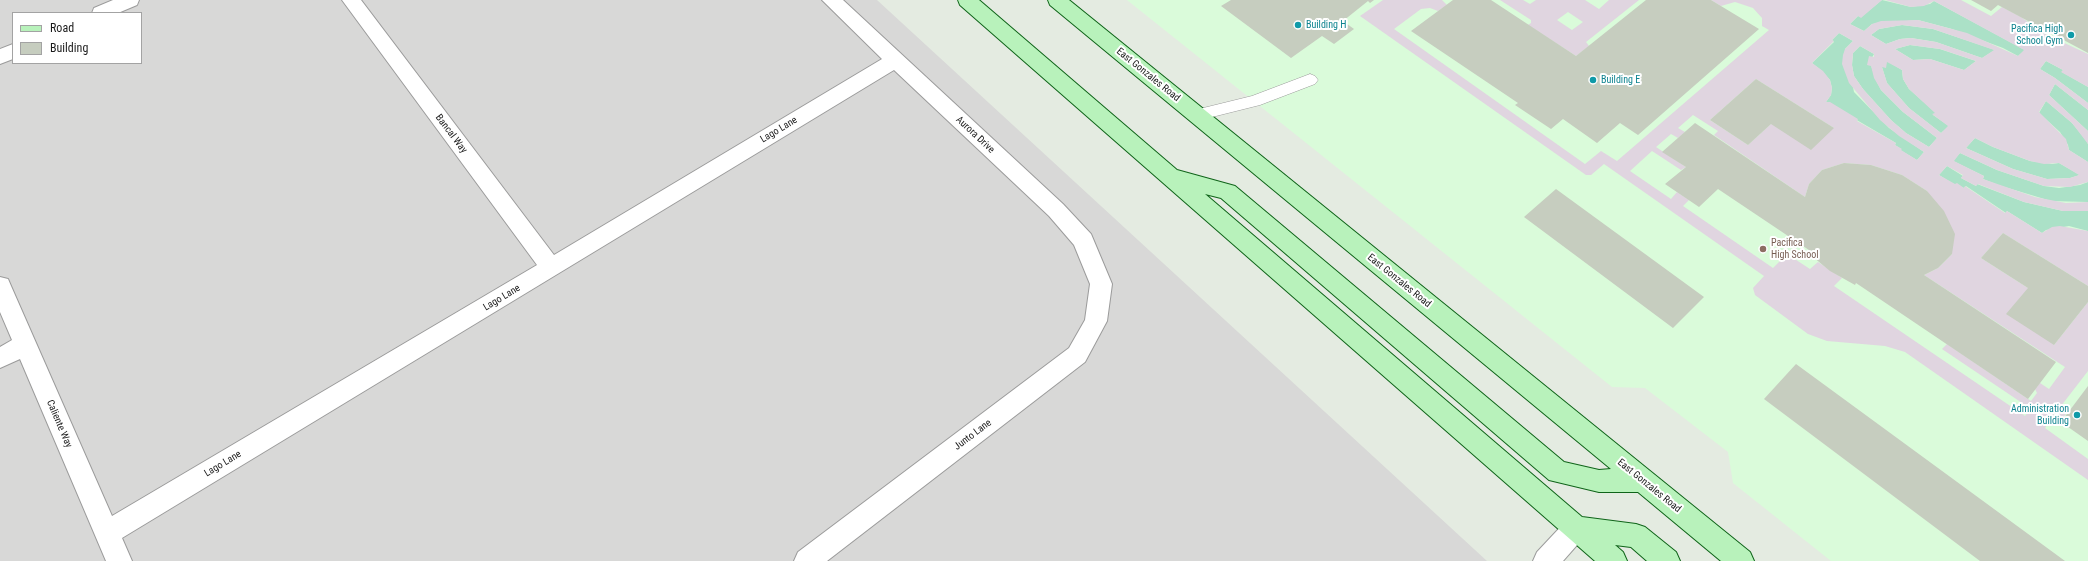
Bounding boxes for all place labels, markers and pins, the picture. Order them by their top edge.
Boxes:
place label: Building H [1306,19,1346,31]
marker: Building H [1293,20,1303,30]
place label: Pacifica High School Gym [2011,23,2063,46]
marker: Pacifica High School Gym [2066,30,2076,40]
place label: Building E [1601,74,1640,86]
marker: Building E [1588,75,1598,85]
place label: Pacifica High School [1771,237,1819,260]
marker: Pacifica High School [1758,244,1768,254]
place label: Administration Building [2011,403,2069,426]
marker: Administration Building [2072,410,2082,420]

